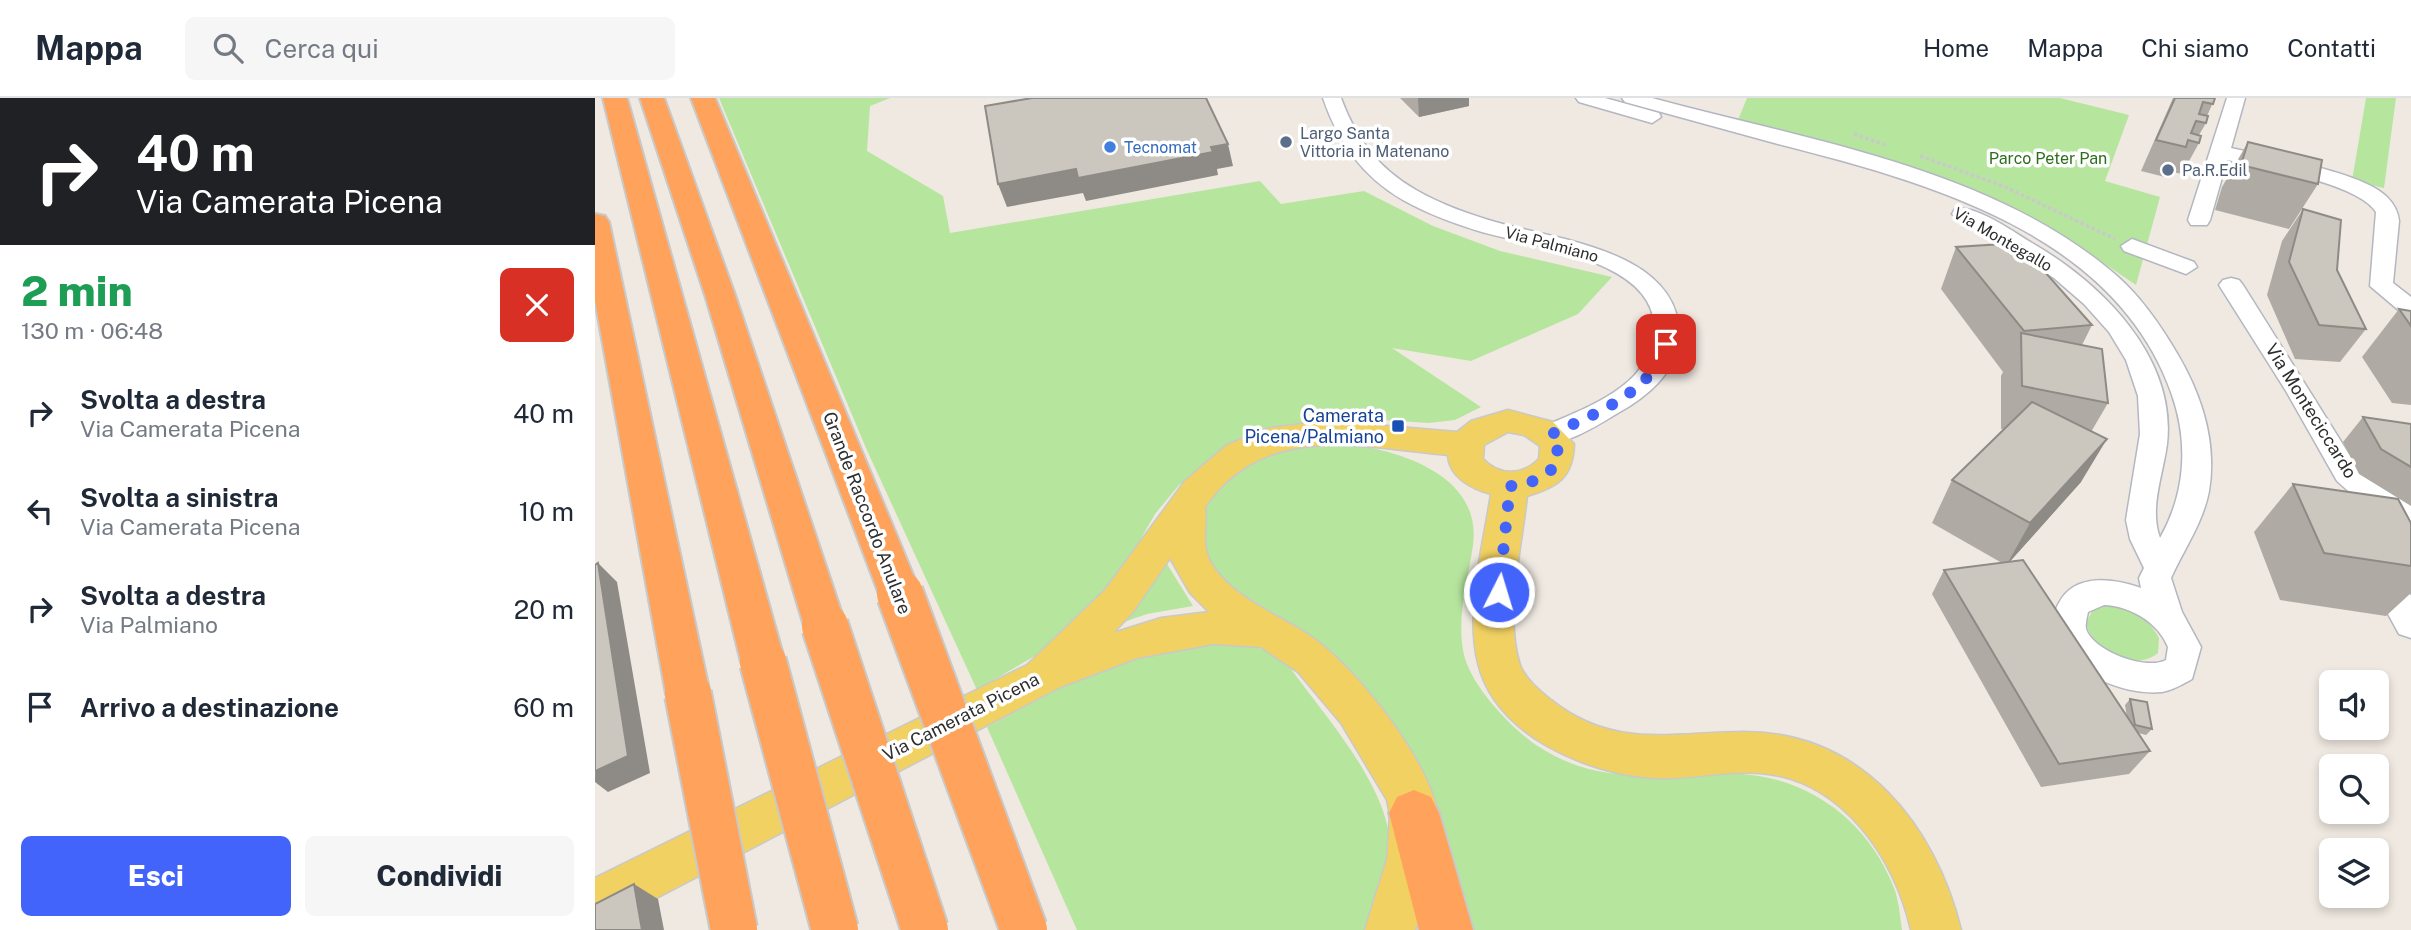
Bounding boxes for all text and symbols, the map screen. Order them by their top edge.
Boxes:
search box [185,17,675,80]
text: Mappa [35,29,143,67]
icon: search [209,29,247,67]
text: Cerca qui [265,33,379,64]
text: Home [1923,34,1989,62]
text: Mappa [2027,34,2103,62]
text: Chi siamo [2141,34,2249,62]
text: Contatti [2287,34,2376,62]
text: 40 m [136,124,255,182]
place label: Largo Santa Vittoria in Matenano [1300,124,1449,161]
icon: right [21,126,112,217]
marker: Largo Santa Vittoria in Matenano [1278,134,1294,150]
place label: Tecnomat [1124,138,1197,157]
marker: Tecnomat [1102,139,1118,155]
park label: Parco Peter Pan [1989,149,2107,168]
place label: Pa.R.Edil [2182,161,2247,180]
marker: Pa.R.Edil [2160,162,2176,178]
text: Via Camerata Picena [136,183,443,220]
street label: Via Montegallo [1950,203,2056,275]
street label: Via Palmiano [1503,223,1601,266]
text: 2 min [21,266,133,315]
button: close [500,268,574,342]
pin [1636,314,1696,374]
text: 130 m · 06:48 [21,317,163,344]
icon: arrive [1647,325,1685,363]
street label: Via Monteciccardo [2261,339,2361,482]
text: Svolta a destra [80,384,266,415]
icon: right [21,394,59,432]
text: 40 m [513,398,574,429]
place label: Camerata Picena/Palmiano [1244,405,1384,447]
street label: Grande Raccordo Anulare [819,409,916,617]
text: Via Camerata Picena [80,415,301,442]
marker: Camerata Picena/Palmiano [1390,418,1406,434]
text: Svolta a sinistra [80,482,278,513]
icon: left [21,492,59,530]
text: 10 m [519,496,574,527]
text: Via Camerata Picena [80,513,301,540]
position arrow [1462,555,1536,629]
text: Svolta a destra [80,580,266,611]
icon: right [21,590,59,628]
text: 20 m [514,594,574,625]
text: Via Palmiano [80,611,218,638]
street label: Via Camerata Picena [879,668,1042,765]
map controls [2319,670,2389,908]
button: sound [2319,670,2389,740]
icon: arrive [21,688,59,726]
text: Arrivo a destinazione [80,692,339,723]
text: 60 m [513,692,574,723]
button: search [2319,754,2389,824]
button: Esci [21,836,291,916]
button: Condividi [305,836,574,916]
button: layers [2319,838,2389,908]

